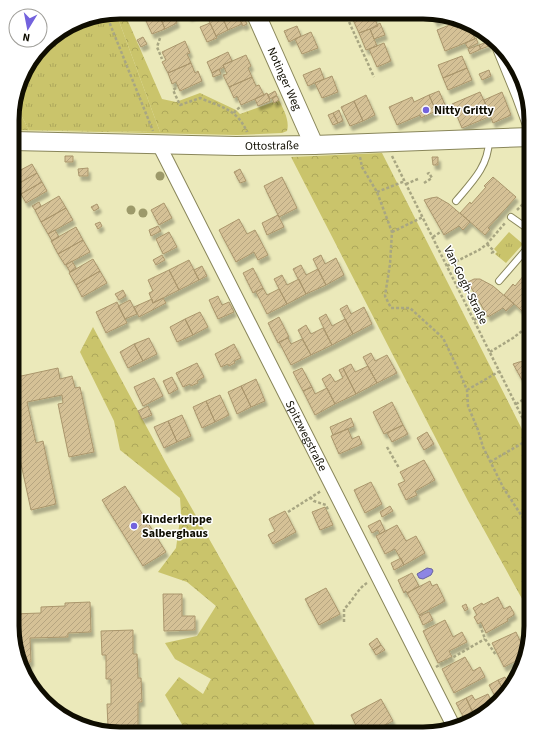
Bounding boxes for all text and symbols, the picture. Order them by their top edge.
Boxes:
north arrow [8,8,48,48]
text: N [21,29,31,45]
street label: Notinger Weg [263,45,306,113]
place label: Nitty Gritty [434,102,495,119]
marker: Nitty Gritty [421,105,431,115]
street label: Ottostraße [245,137,299,155]
street label: Van-Gogh-Straße [439,243,492,327]
street label: Spitzwegstraße [281,398,331,474]
place label: Kinderkrippe Salberghaus [142,511,212,542]
marker: Kinderkrippe Salberghaus [129,521,139,531]

